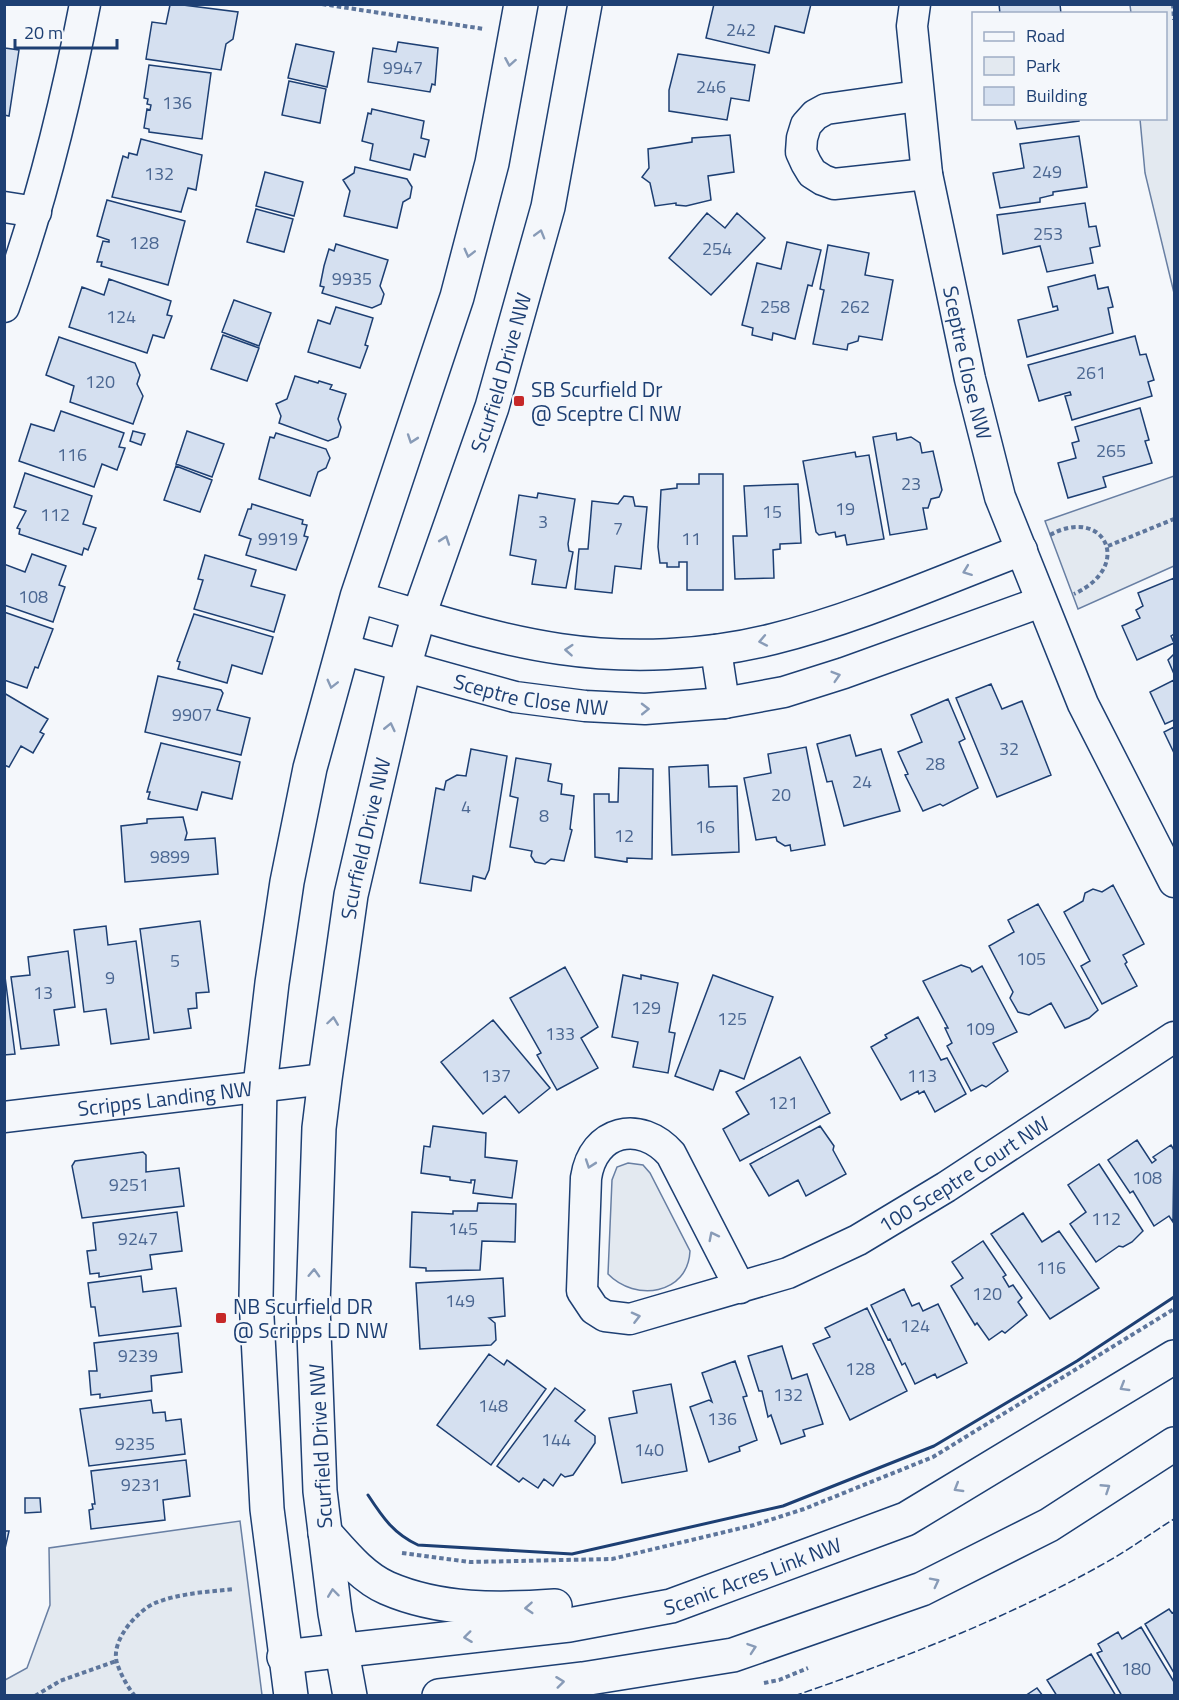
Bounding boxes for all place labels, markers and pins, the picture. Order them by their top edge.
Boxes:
place label: SB Scurfield Dr @ Sceptre Cl NW [531,373,682,429]
marker: SB Scurfield Dr @ Sceptre Cl NW [512,394,526,408]
place label: NB Scurfield DR @ Scripps LD NW [233,1290,388,1346]
marker: NB Scurfield DR @ Scripps LD NW [214,1311,228,1325]

